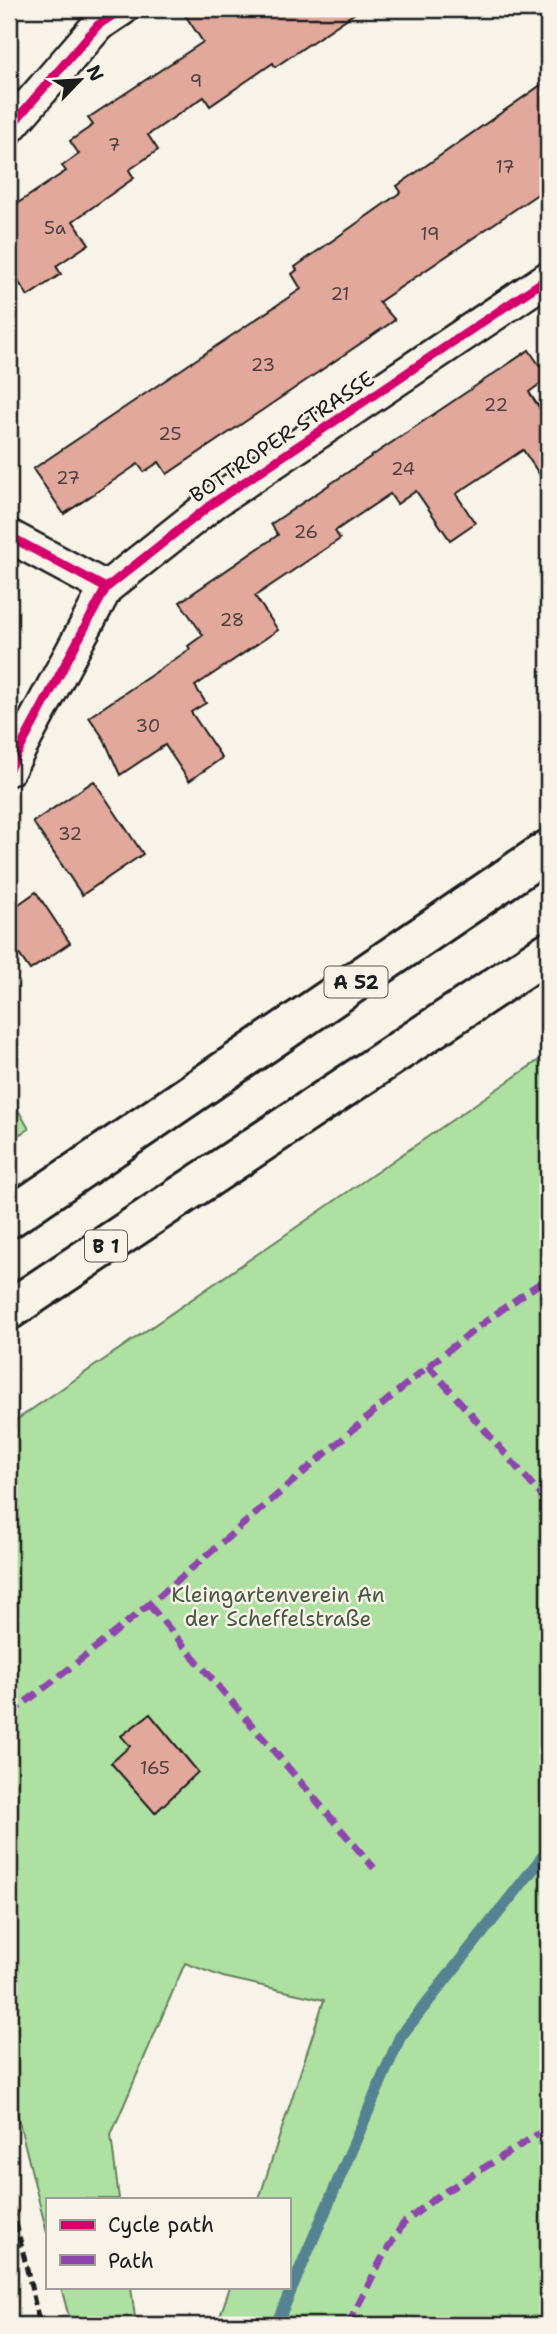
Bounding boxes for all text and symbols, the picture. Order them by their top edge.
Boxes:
north arrow [46,46,116,116]
text: N [80,61,109,85]
house number: 9 [190,69,202,93]
house number: 7 [108,133,120,157]
house number: 17 [495,155,515,179]
house number: 5a [44,216,66,240]
house number: 19 [420,222,440,246]
house number: 21 [330,282,350,306]
house number: 23 [251,353,275,377]
street label: BOTTROPER STRASSE [184,365,380,509]
house number: 22 [484,393,508,417]
house number: 25 [158,422,182,446]
house number: 24 [391,457,415,481]
house number: 27 [56,466,80,490]
house number: 26 [294,520,318,544]
house number: 28 [220,608,244,632]
house number: 30 [136,714,160,738]
house number: 32 [58,822,82,846]
road number: A 52 [324,966,388,998]
road number: B 1 [85,1230,127,1262]
park label: Kleingartenverein An der Scheffelstraße [171,1581,385,1633]
house number: 165 [140,1756,170,1780]
legend [46,2198,290,2288]
text: Cycle path [108,2211,214,2239]
text: Path [108,2247,154,2275]

